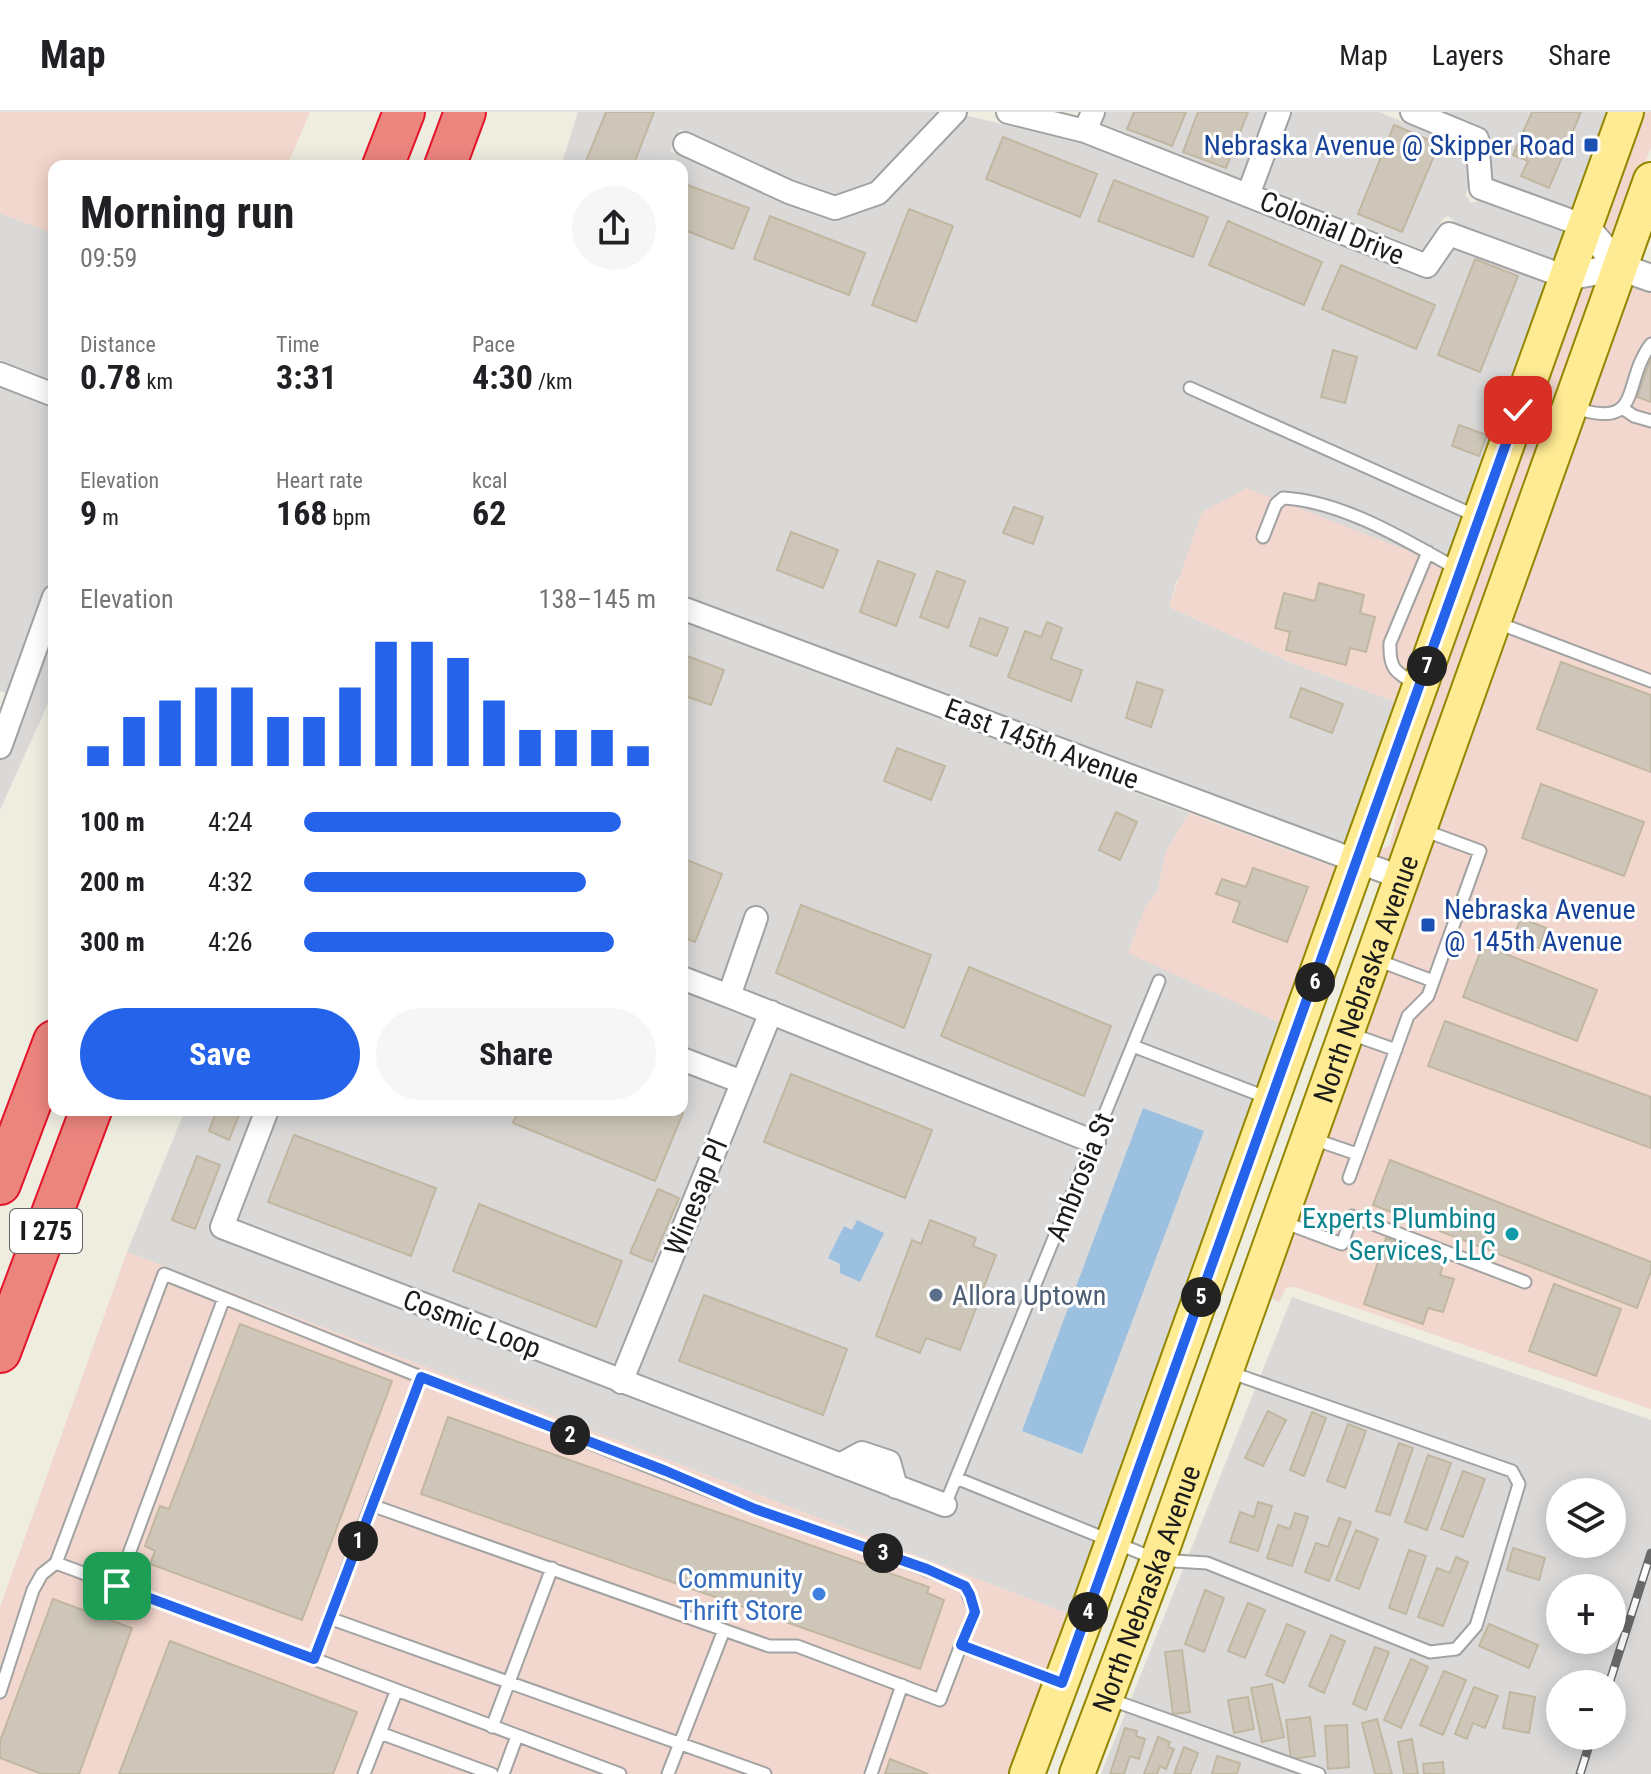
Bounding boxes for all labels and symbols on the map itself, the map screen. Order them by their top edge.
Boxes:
place label: Nebraska Avenue @ Skipper Road [1204,129,1575,162]
marker: Nebraska Avenue @ Skipper Road [1582,136,1600,154]
street label: Colonial Drive [1255,184,1409,272]
pin [1484,376,1552,444]
pin: 7 [1407,646,1447,686]
street label: East 145th Avenue [940,692,1144,796]
street label: North Nebraska Avenue [1306,851,1425,1107]
place label: Nebraska Avenue @ 145th Avenue [1444,893,1636,958]
marker: Nebraska Avenue @ 145th Avenue [1419,916,1437,934]
pin: 6 [1295,962,1335,1002]
street label: Ambrosia St [1039,1108,1121,1246]
street label: Winesap Pl [658,1134,734,1260]
place label: Experts Plumbing Services, LLC [1302,1202,1496,1267]
road number: I 275 [10,1209,82,1253]
marker: Experts Plumbing Services, LLC [1503,1225,1521,1243]
pin: 5 [1181,1277,1221,1317]
place label: Allora Uptown [952,1279,1106,1312]
street label: Cosmic Loop [398,1283,546,1365]
marker: Allora Uptown [927,1286,945,1304]
pin: 2 [550,1415,590,1455]
street label: North Nebraska Avenue [1086,1461,1207,1716]
pin: 1 [338,1521,378,1561]
pin: 3 [863,1533,903,1573]
pin [83,1552,151,1620]
place label: Community Thrift Store [677,1562,803,1627]
marker: Community Thrift Store [810,1585,828,1603]
pin: 4 [1068,1592,1108,1632]

